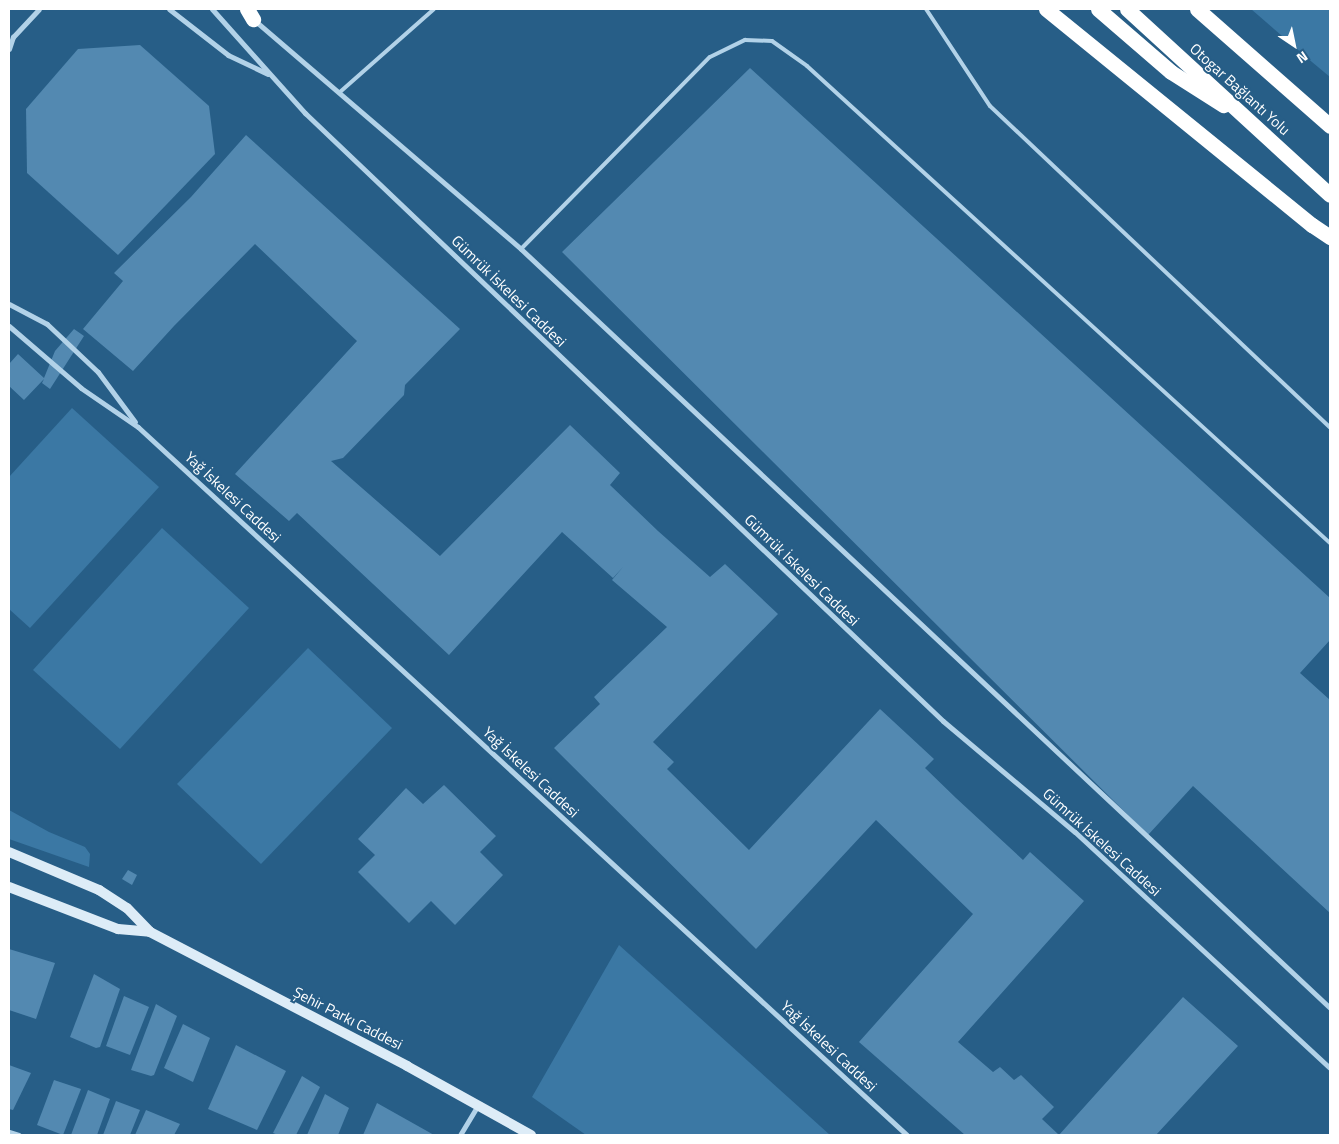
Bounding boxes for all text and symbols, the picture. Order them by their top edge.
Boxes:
north arrow [1269,20,1319,70]
street label: Otogar Bağlantı Yolu [1186,39,1294,139]
text: N [1293,46,1313,69]
street label: Gümrük İskelesi Caddesi [448,232,570,350]
street label: Yağ İskelesi Caddesi [181,448,285,546]
street label: Gümrük İskelesi Caddesi [741,511,863,629]
street label: Yağ İskelesi Caddesi [479,723,583,821]
street label: Gümrük İskelesi Caddesi [1039,784,1165,900]
street label: Şehir Parkı Caddesi [290,983,406,1053]
street label: Yağ İskelesi Caddesi [777,997,881,1095]

